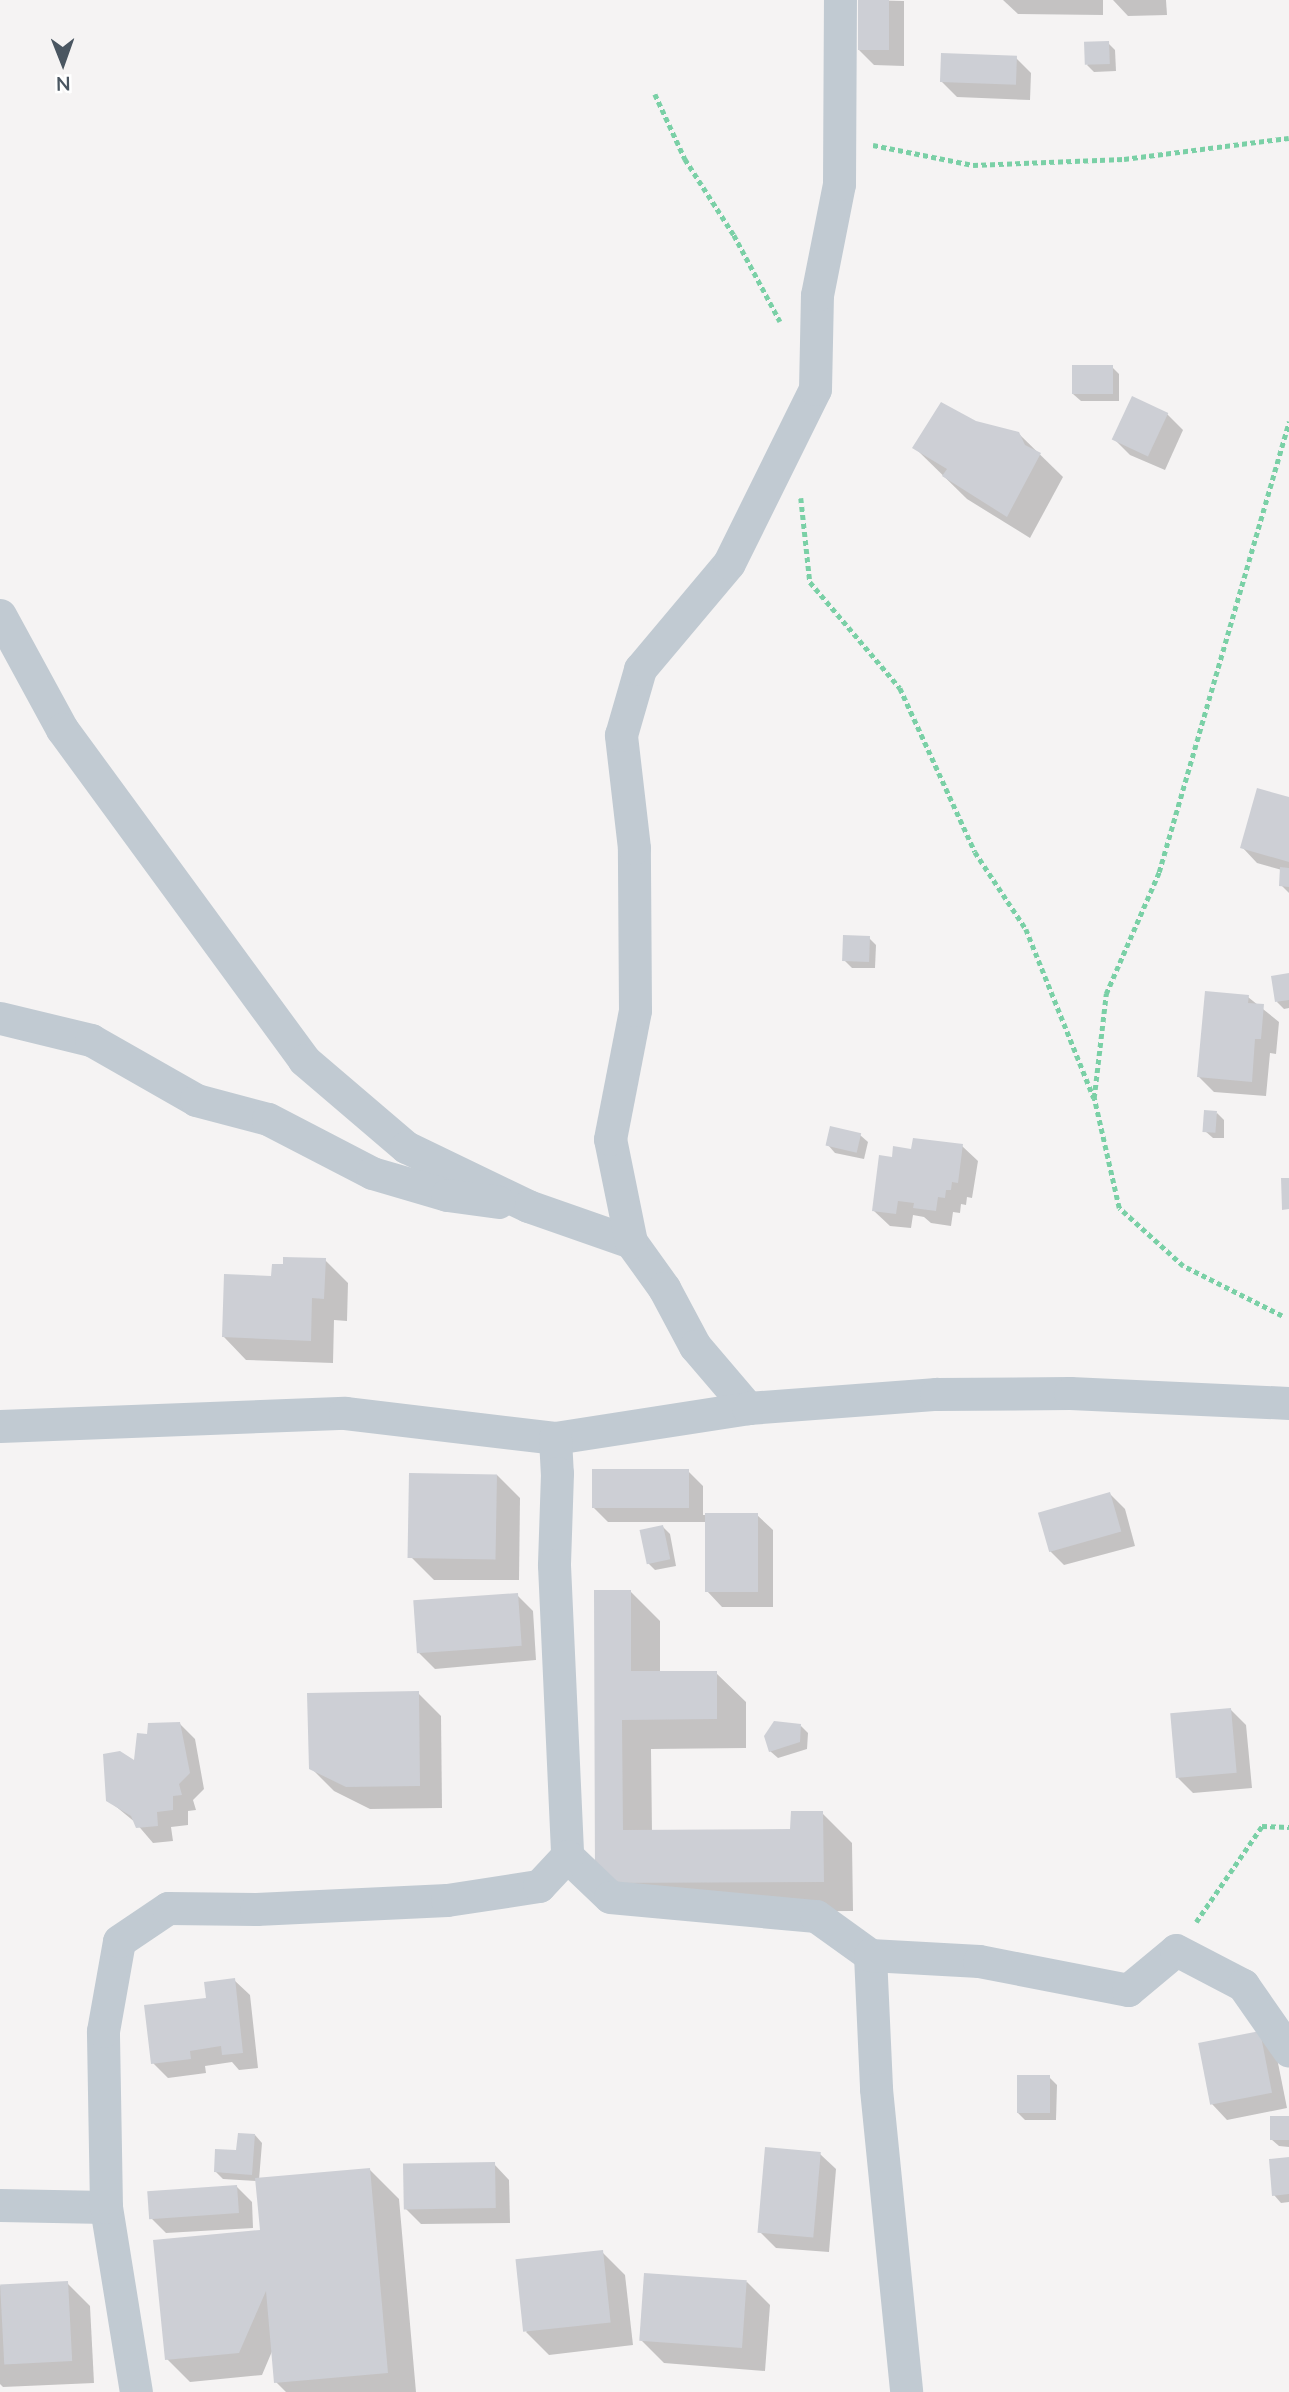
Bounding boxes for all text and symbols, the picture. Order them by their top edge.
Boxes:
north arrow [28,28,98,98]
text: N [56,73,71,96]

